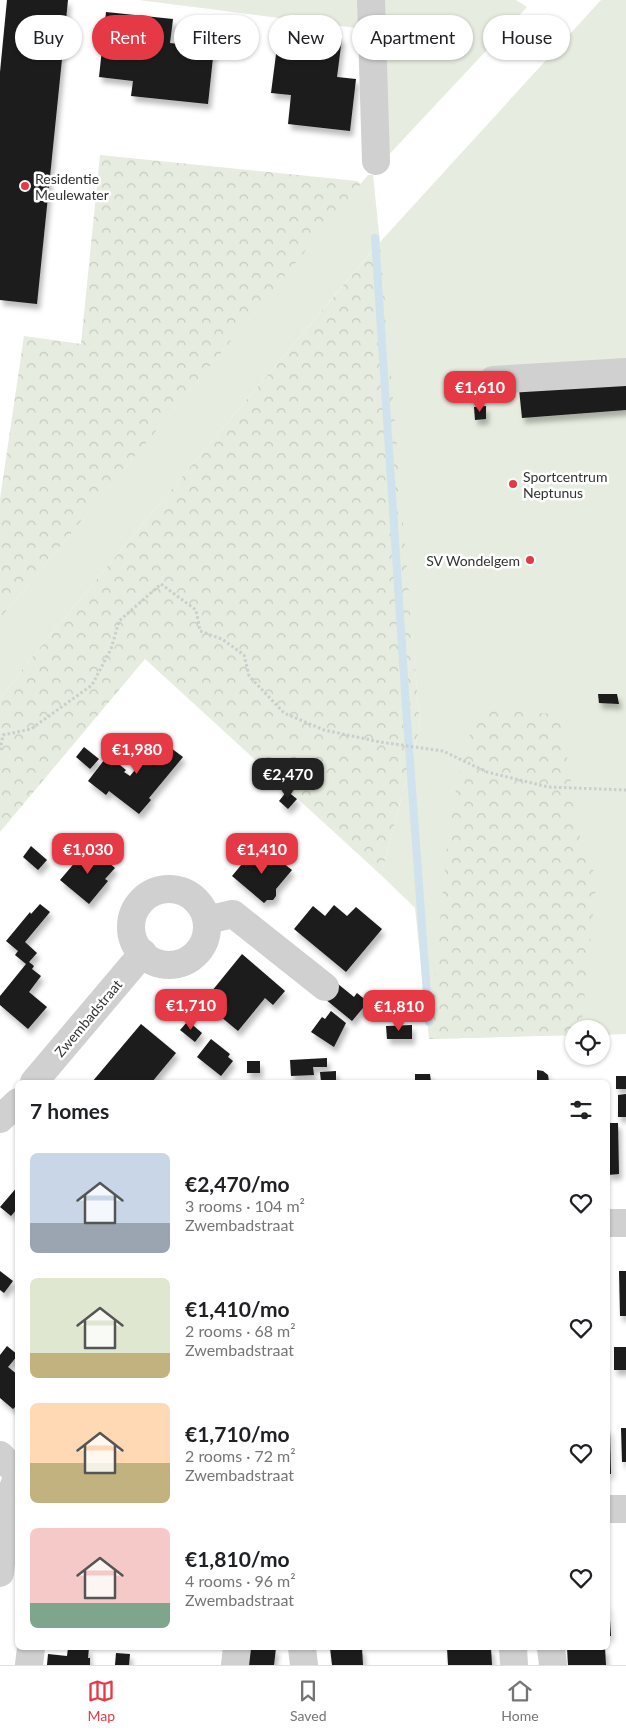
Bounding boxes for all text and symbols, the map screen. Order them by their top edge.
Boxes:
chip: Buy [15,15,82,60]
chip: Rent [92,15,164,60]
chip: Filters [174,15,259,60]
chip: New [269,15,342,60]
chip: Apartment [352,15,473,60]
chip: House [483,15,570,60]
place label: Residentie Meulewater [35,170,109,203]
marker: Residentie Meulewater [19,180,31,192]
pin: €1,610 [439,370,521,413]
text: €1,610 [455,377,505,396]
place label: Sportcentrum Neptunus [523,468,607,501]
marker: Sportcentrum Neptunus [507,478,519,490]
place label: SV Wondelgem [426,552,520,569]
marker: SV Wondelgem [524,554,536,566]
pin: €1,980 [96,732,178,775]
text: €1,980 [112,739,162,758]
pin: €2,470 [247,758,329,800]
text: €2,470 [263,764,313,783]
pin: €1,030 [47,832,129,875]
pin: €1,410 [221,832,303,875]
text: €1,030 [63,839,113,858]
text: €1,410 [237,839,287,858]
street label: Zwembadstraat [51,976,125,1060]
pin: €1,710 [150,988,232,1031]
pin: €1,810 [358,990,440,1032]
text: €1,710 [166,995,216,1014]
text: €1,810 [374,996,424,1015]
map controls [565,1020,610,1065]
button: locate [565,1020,610,1065]
icon: filters [567,1096,595,1124]
text: 7 homes [30,1098,109,1123]
text: €2,470/mo [185,1171,290,1196]
icon: home [70,1173,130,1233]
icon: heart [567,1189,595,1217]
text: 3 rooms · 104 m² [185,1196,305,1215]
text: Zwembadstraat [185,1215,294,1234]
text: €1,410/mo [185,1296,290,1321]
icon: home [70,1298,130,1358]
icon: heart [567,1314,595,1342]
text: 2 rooms · 68 m² [185,1321,296,1340]
text: Zwembadstraat [185,1340,294,1359]
text: €1,710/mo [185,1421,290,1446]
icon: home [70,1423,130,1483]
icon: heart [567,1439,595,1467]
text: 2 rooms · 72 m² [185,1446,296,1465]
text: Zwembadstraat [185,1465,294,1484]
text: €1,810/mo [185,1546,290,1571]
icon: home [70,1548,130,1608]
icon: heart [567,1564,595,1592]
text: 4 rooms · 96 m² [185,1571,296,1590]
text: Zwembadstraat [185,1590,294,1609]
tab: Map [87,1677,115,1724]
tab: Saved [290,1677,327,1724]
tab: Home [501,1677,539,1724]

